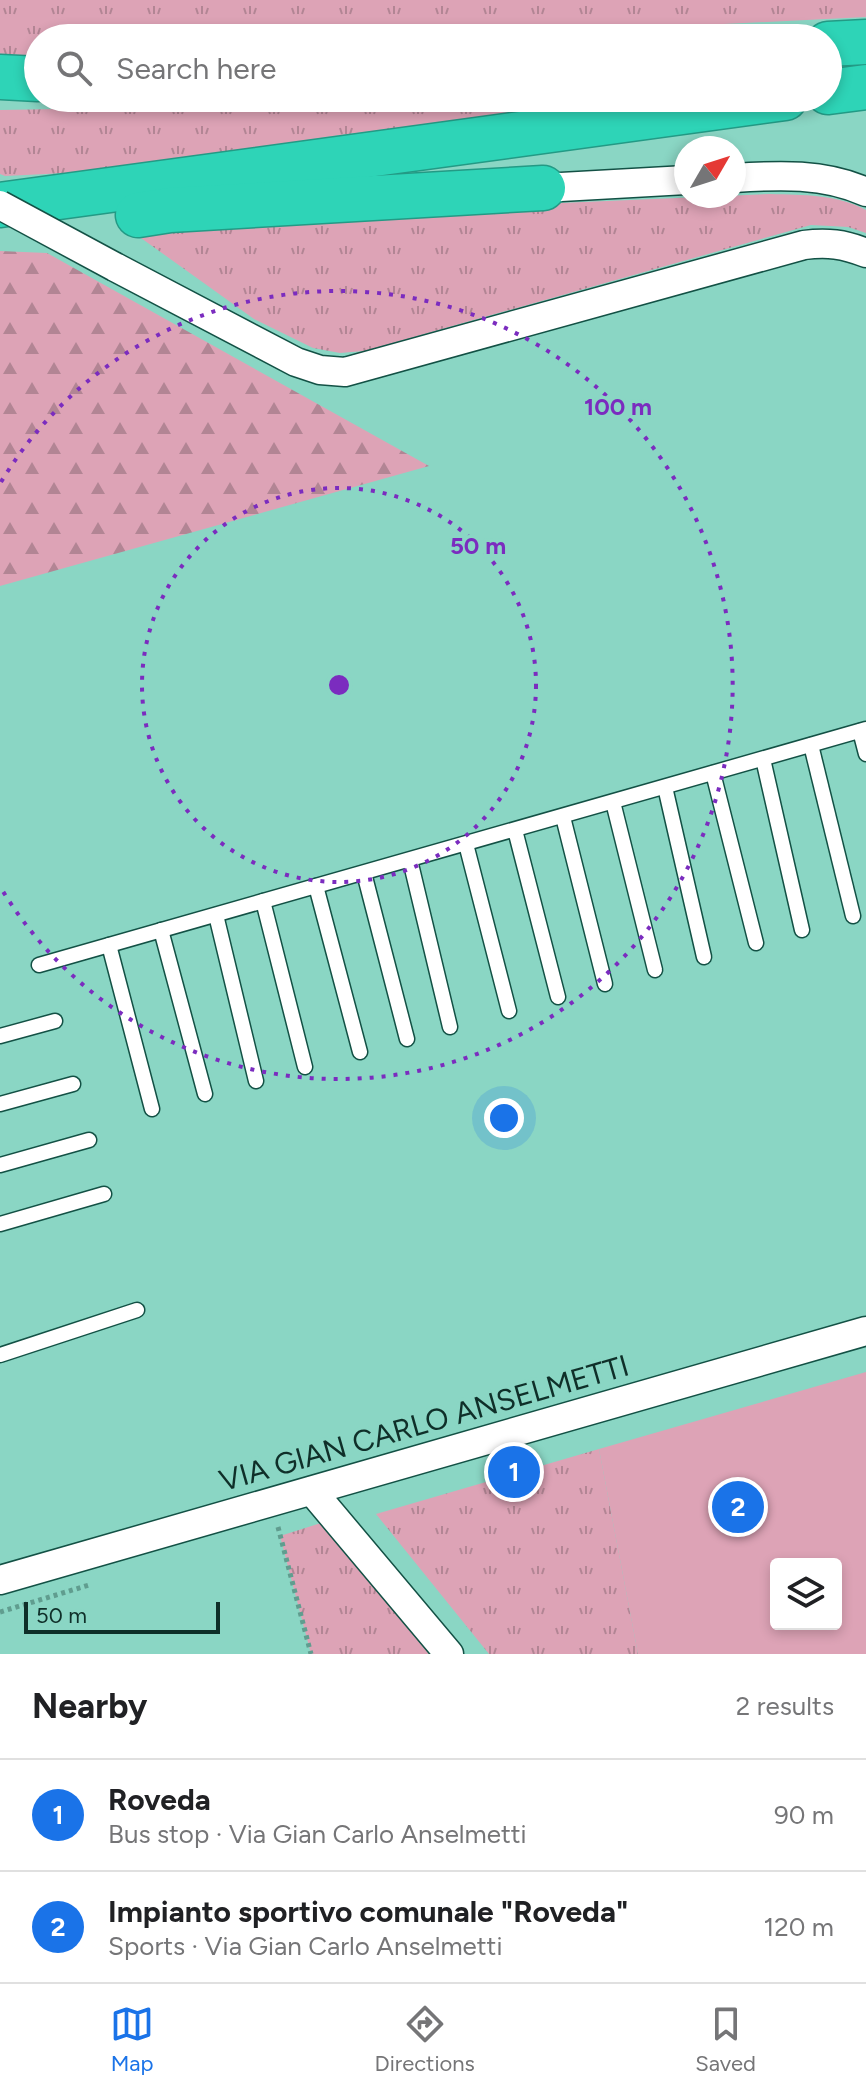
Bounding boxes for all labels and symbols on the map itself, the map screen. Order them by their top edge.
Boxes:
north arrow [674,136,746,208]
text: 100 m [584,392,652,421]
text: 50 m [450,531,506,560]
centre of rings [325,671,353,699]
your location [484,1098,524,1138]
street label: VIA GIAN CARLO ANSELMETTI [215,1347,633,1499]
pin: 1 [488,1442,540,1502]
pin: 2 [712,1477,764,1537]
scale bar [24,1598,220,1634]

